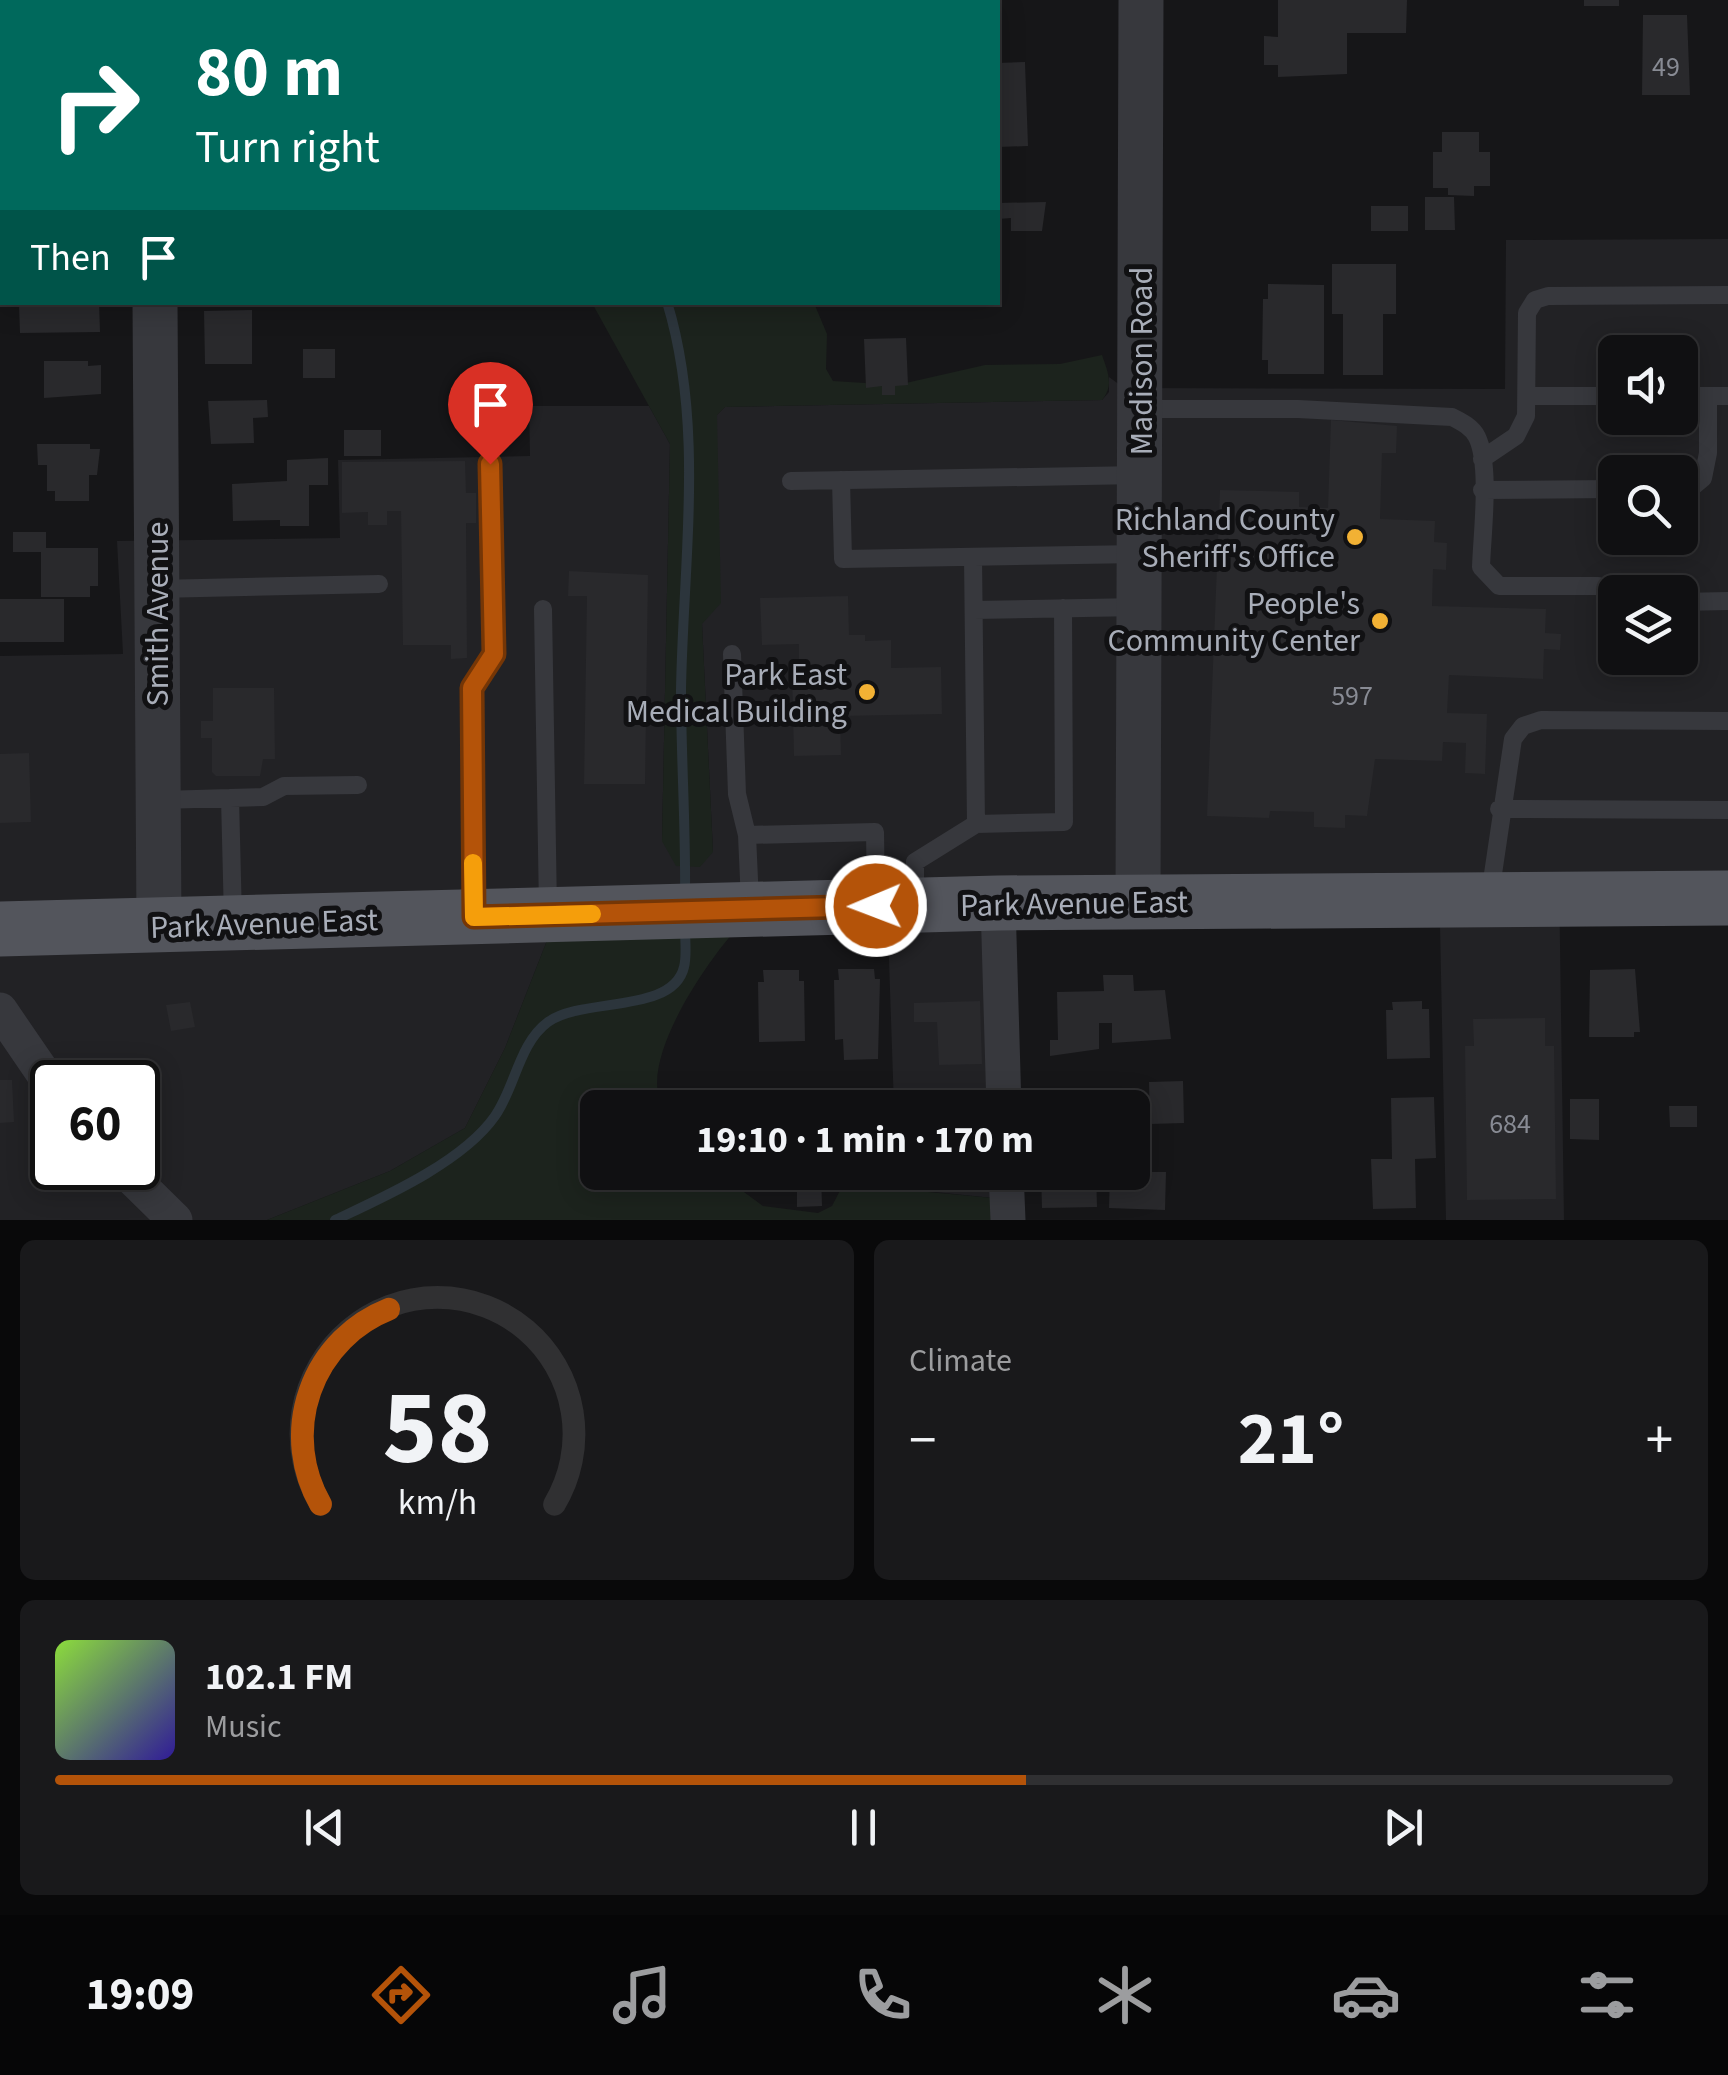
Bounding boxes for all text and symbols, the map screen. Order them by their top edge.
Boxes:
text: 80 m [195,23,343,123]
icon: right [30,40,160,170]
house number: 49 [1652,47,1680,87]
text: Turn right [195,116,380,180]
icon: arrive [131,230,186,285]
text: Then [30,231,111,285]
street label: Madison Road [1119,267,1165,455]
map controls [1598,335,1698,675]
button: sound [1598,335,1698,435]
pin [448,362,533,465]
icon: arrive [463,377,518,432]
button: search [1598,455,1698,555]
place label: Richland County Sheriff's Office [1115,497,1335,580]
street label: Smith Avenue [135,522,181,706]
marker: Richland County Sheriff's Office [1344,526,1366,548]
button: layers [1598,575,1698,675]
place label: People's Community Center [1107,581,1361,664]
marker: People's Community Center [1369,610,1391,632]
place label: Park East Medical Building [626,652,847,735]
house number: 597 [1331,676,1373,716]
marker: Park East Medical Building [856,681,878,703]
position arrow [824,854,928,958]
street label: Park Avenue East [960,879,1188,929]
street label: Park Avenue East [149,897,379,951]
speed limit sign: 60 [30,1060,160,1190]
house number: 684 [1489,1104,1531,1144]
text: 19:10 · 1 min · 170 m [696,1113,1034,1167]
text: Climate [909,1338,1012,1384]
text: 58 [382,1356,492,1504]
text: 21° [1238,1386,1344,1493]
text: − [909,1402,936,1480]
text: + [1646,1402,1673,1480]
text: km/h [397,1477,477,1528]
text: 102.1 FM [205,1650,353,1704]
text: Music [205,1704,282,1750]
icon: previous [297,1800,352,1855]
icon: pause [836,1800,891,1855]
icon: next [1376,1800,1431,1855]
icon: directions [366,1960,436,2030]
icon: music [607,1960,677,2030]
icon: phone [848,1960,918,2030]
icon: climate [1090,1960,1160,2030]
icon: car [1331,1960,1401,2030]
icon: filters [1572,1960,1642,2030]
text: 19:09 [86,1963,194,2027]

